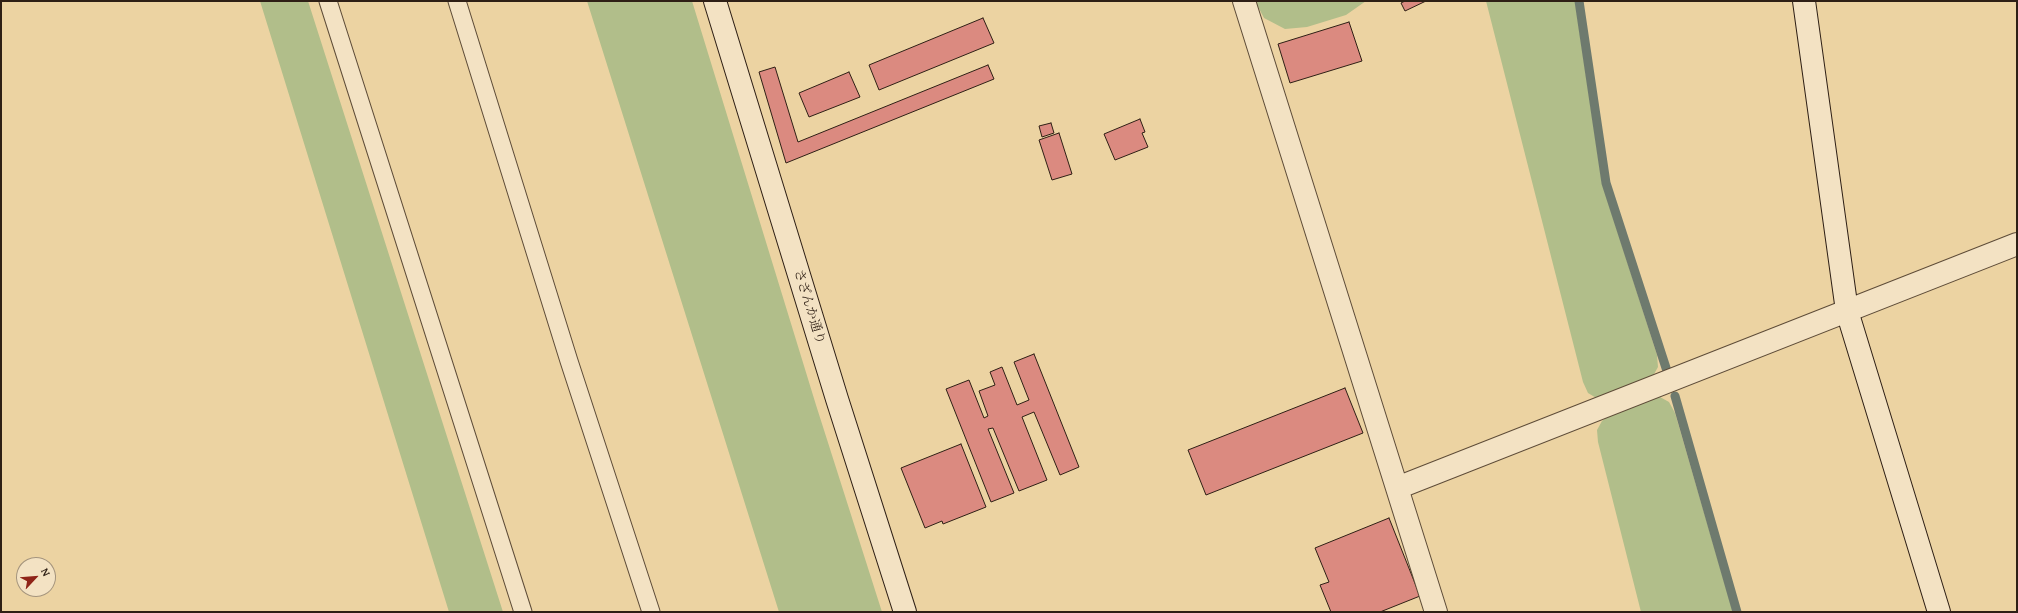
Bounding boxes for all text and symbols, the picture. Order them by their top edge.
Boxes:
street label: さざんか通り [790,267,828,347]
north arrow [16,557,56,597]
text: N [37,565,55,579]

